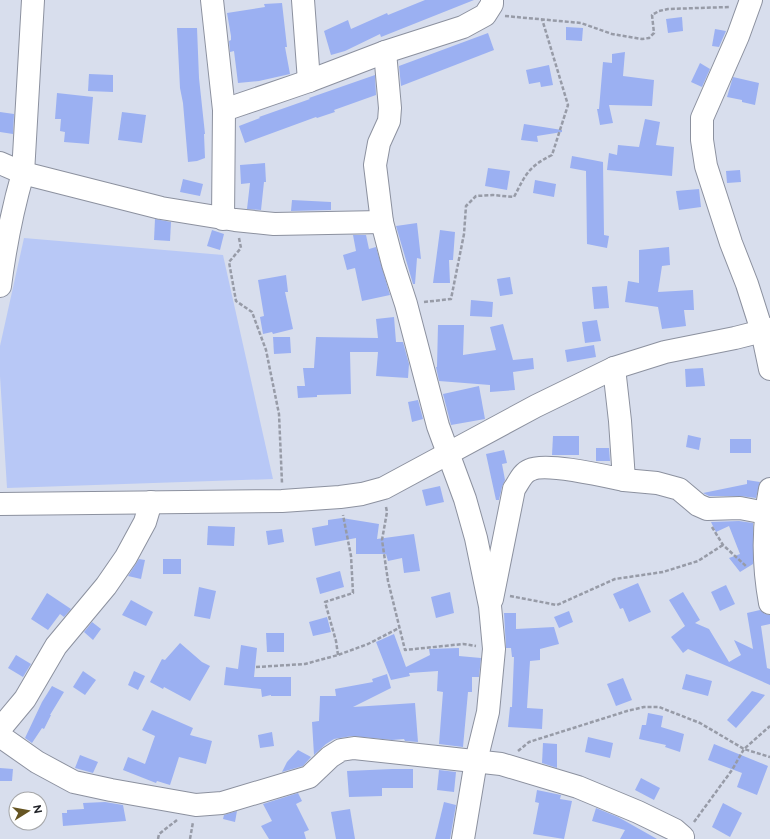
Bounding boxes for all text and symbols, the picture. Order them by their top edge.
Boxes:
north arrow [8,791,48,831]
text: N [30,804,45,815]

